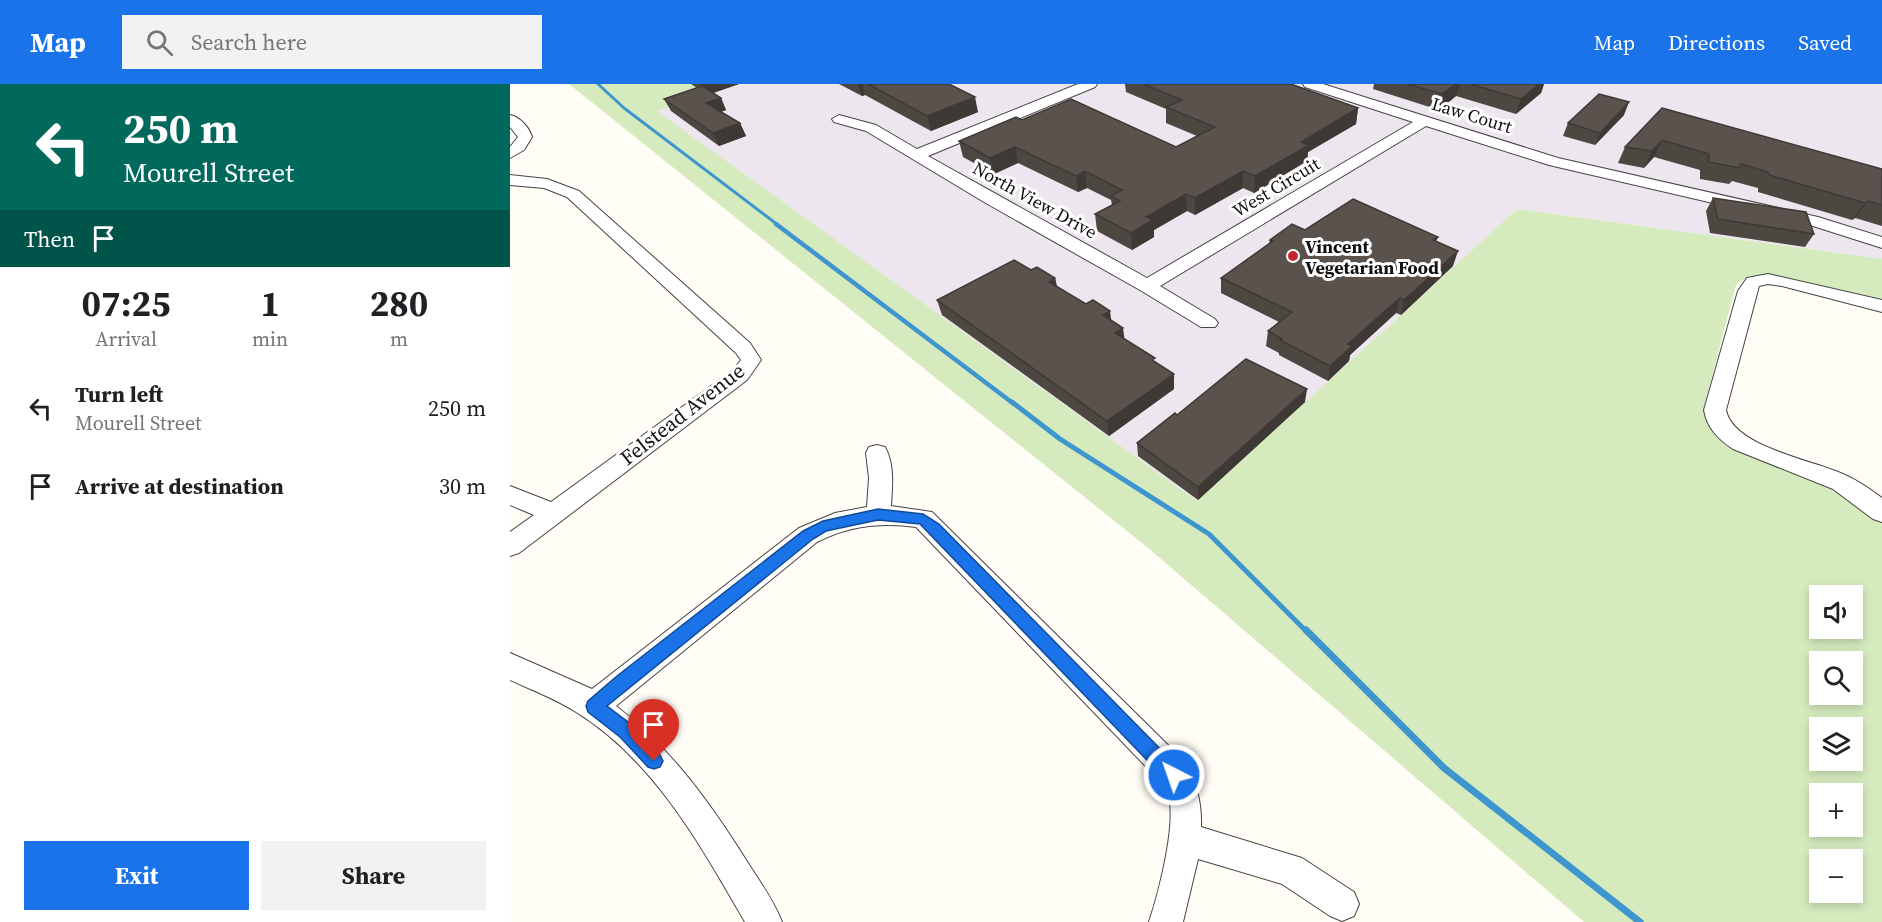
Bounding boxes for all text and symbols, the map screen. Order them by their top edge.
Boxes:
search box [122,15,542,69]
text: Map [30,23,86,61]
icon: search [143,26,176,59]
text: Search here [191,27,307,57]
text: Map [1594,28,1635,57]
text: Directions [1668,28,1765,57]
text: Saved [1798,28,1852,57]
street label: Law Court [1429,91,1515,139]
text: 250 m [123,99,238,157]
icon: left [24,108,102,186]
street label: West Circuit [1228,151,1324,223]
text: Mourell Street [123,154,294,191]
street label: North View Drive [968,155,1102,245]
icon: arrive [87,222,120,255]
text: Then [24,224,75,254]
place label: Vincent Vegetarian Food [1305,234,1439,280]
marker: Vincent Vegetarian Food [1286,249,1300,263]
text: 07:25 [82,279,170,328]
text: 1 [260,279,280,328]
text: 280 [370,279,428,328]
text: Arrival [95,325,157,353]
text: min [252,325,288,353]
text: m [390,325,408,353]
street label: Felstead Avenue [614,356,750,472]
text: Turn left [75,379,163,409]
icon: left [24,392,57,425]
text: 250 m [428,393,486,423]
text: Mourell Street [75,409,202,437]
icon: arrive [24,470,57,503]
text: Arrive at destination [75,471,284,501]
text: 30 m [439,471,486,501]
map controls [1809,585,1863,903]
button: sound [1809,585,1863,639]
button: search [1809,651,1863,705]
pin [628,699,679,761]
icon: arrive [637,708,670,741]
button: layers [1809,717,1863,771]
position arrow [1142,743,1206,807]
button: + [1809,783,1863,837]
button: Exit [24,841,249,910]
button: Share [261,841,486,910]
button: − [1809,849,1863,903]

